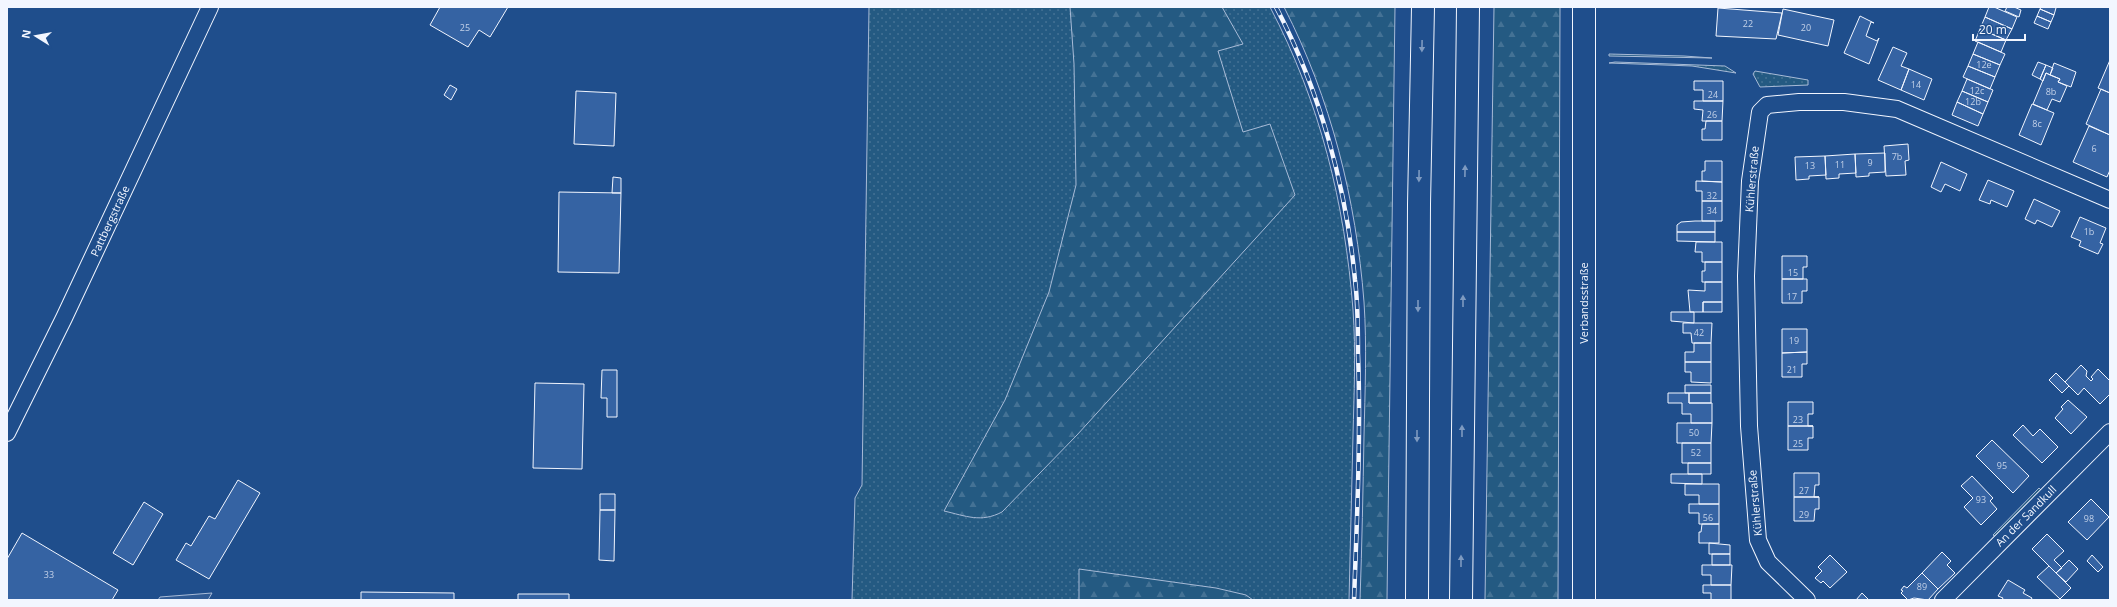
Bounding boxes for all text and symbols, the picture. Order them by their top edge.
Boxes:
north arrow [16,16,56,56]
scale bar [1973,16,2025,42]
house number: 22 [1743,17,1753,30]
house number: 25 [460,21,470,34]
house number: 20 [1801,21,1811,34]
text: 20 m [1979,21,2007,38]
text: N [17,28,34,40]
one-way arrow [1419,40,1425,53]
house number: 12e [1976,58,1992,71]
house number: 14 [1911,78,1921,91]
house number: 12c [1970,84,1985,97]
house number: 8b [2046,85,2056,98]
house number: 24 [1708,88,1718,101]
house number: 12b [1965,95,1981,108]
house number: 26 [1707,108,1717,121]
house number: 8c [2032,117,2042,130]
house number: 6 [2091,142,2097,155]
street label: Kühlerstraße [1741,145,1762,213]
house number: 7b [1892,150,1902,163]
house number: 9 [1867,156,1873,169]
house number: 11 [1835,158,1845,171]
house number: 13 [1805,159,1815,172]
one-way arrow [1462,164,1468,177]
one-way arrow [1416,170,1423,182]
street label: Pattbergstraße [87,183,133,259]
house number: 32 [1707,189,1717,202]
house number: 34 [1707,204,1717,217]
house number: 1b [2084,225,2094,238]
street label: Verbandsstraße [1576,262,1591,344]
house number: 15 [1788,266,1798,279]
house number: 17 [1787,290,1797,303]
one-way arrow [1460,294,1466,307]
one-way arrow [1415,300,1421,313]
house number: 42 [1694,326,1704,339]
house number: 19 [1789,334,1799,347]
house number: 21 [1787,363,1797,376]
house number: 23 [1793,413,1803,426]
one-way arrow [1459,424,1465,437]
house number: 50 [1689,426,1699,439]
one-way arrow [1414,430,1420,443]
house number: 25 [1793,437,1803,450]
house number: 52 [1691,446,1701,459]
house number: 95 [1997,459,2007,472]
street label: Kühlerstraße [1744,469,1765,537]
street label: An der Sandkull [1992,482,2059,549]
house number: 27 [1799,484,1809,497]
house number: 93 [1976,493,1986,506]
house number: 29 [1799,508,1809,521]
house number: 56 [1703,511,1713,524]
house number: 98 [2084,512,2094,525]
one-way arrow [1458,554,1464,567]
house number: 33 [44,568,54,581]
house number: 89 [1917,580,1927,593]

